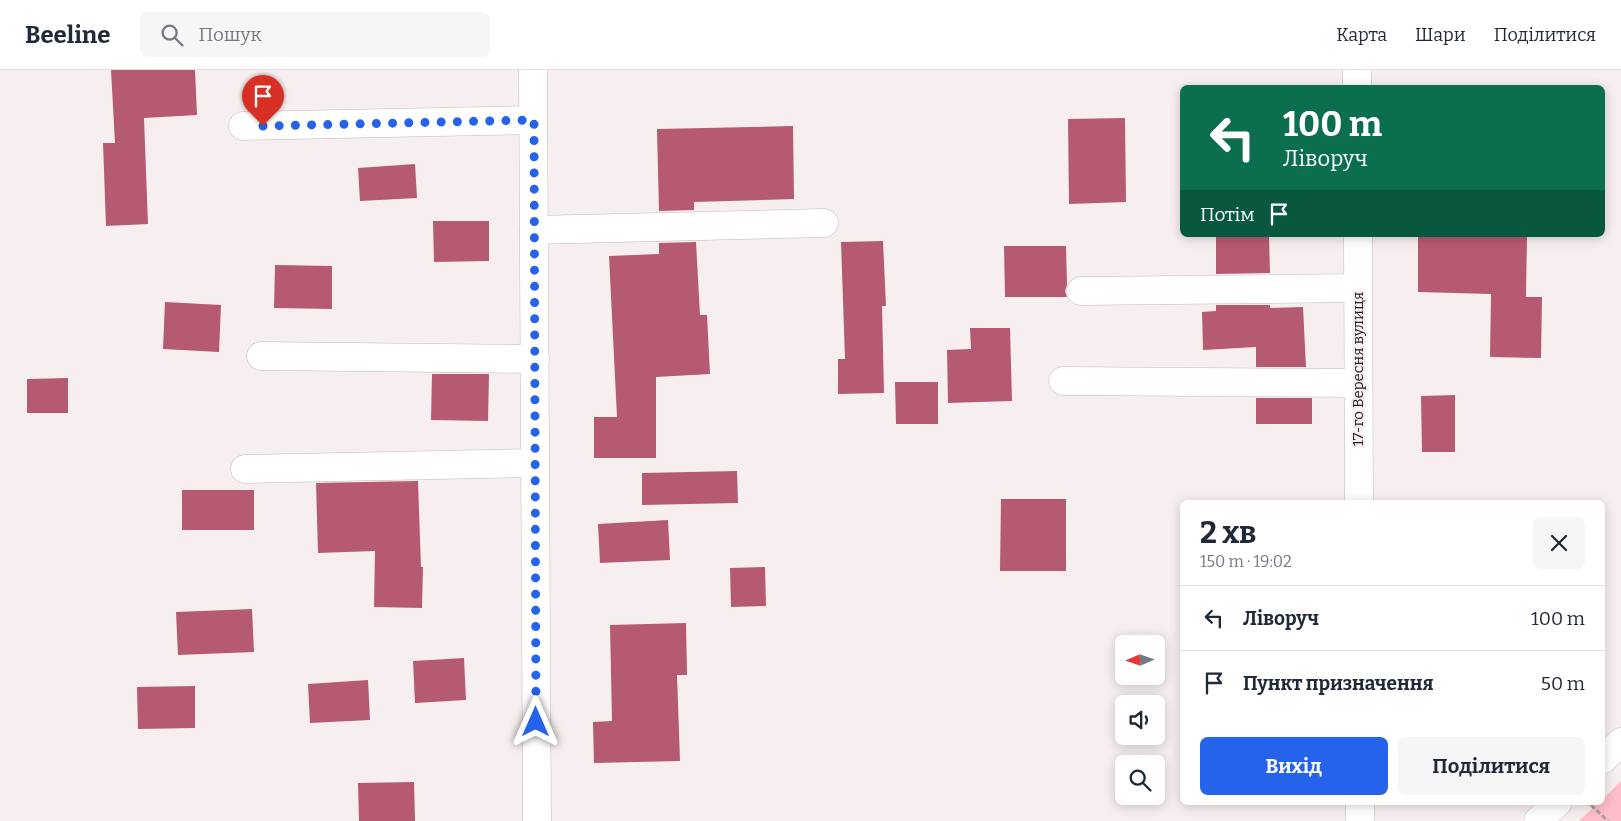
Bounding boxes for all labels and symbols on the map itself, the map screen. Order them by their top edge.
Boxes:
pin [242,75,284,126]
street label: 17-го Вересня вулиця [1349,292,1367,446]
north arrow [1115,635,1165,685]
position arrow [509,695,561,747]

